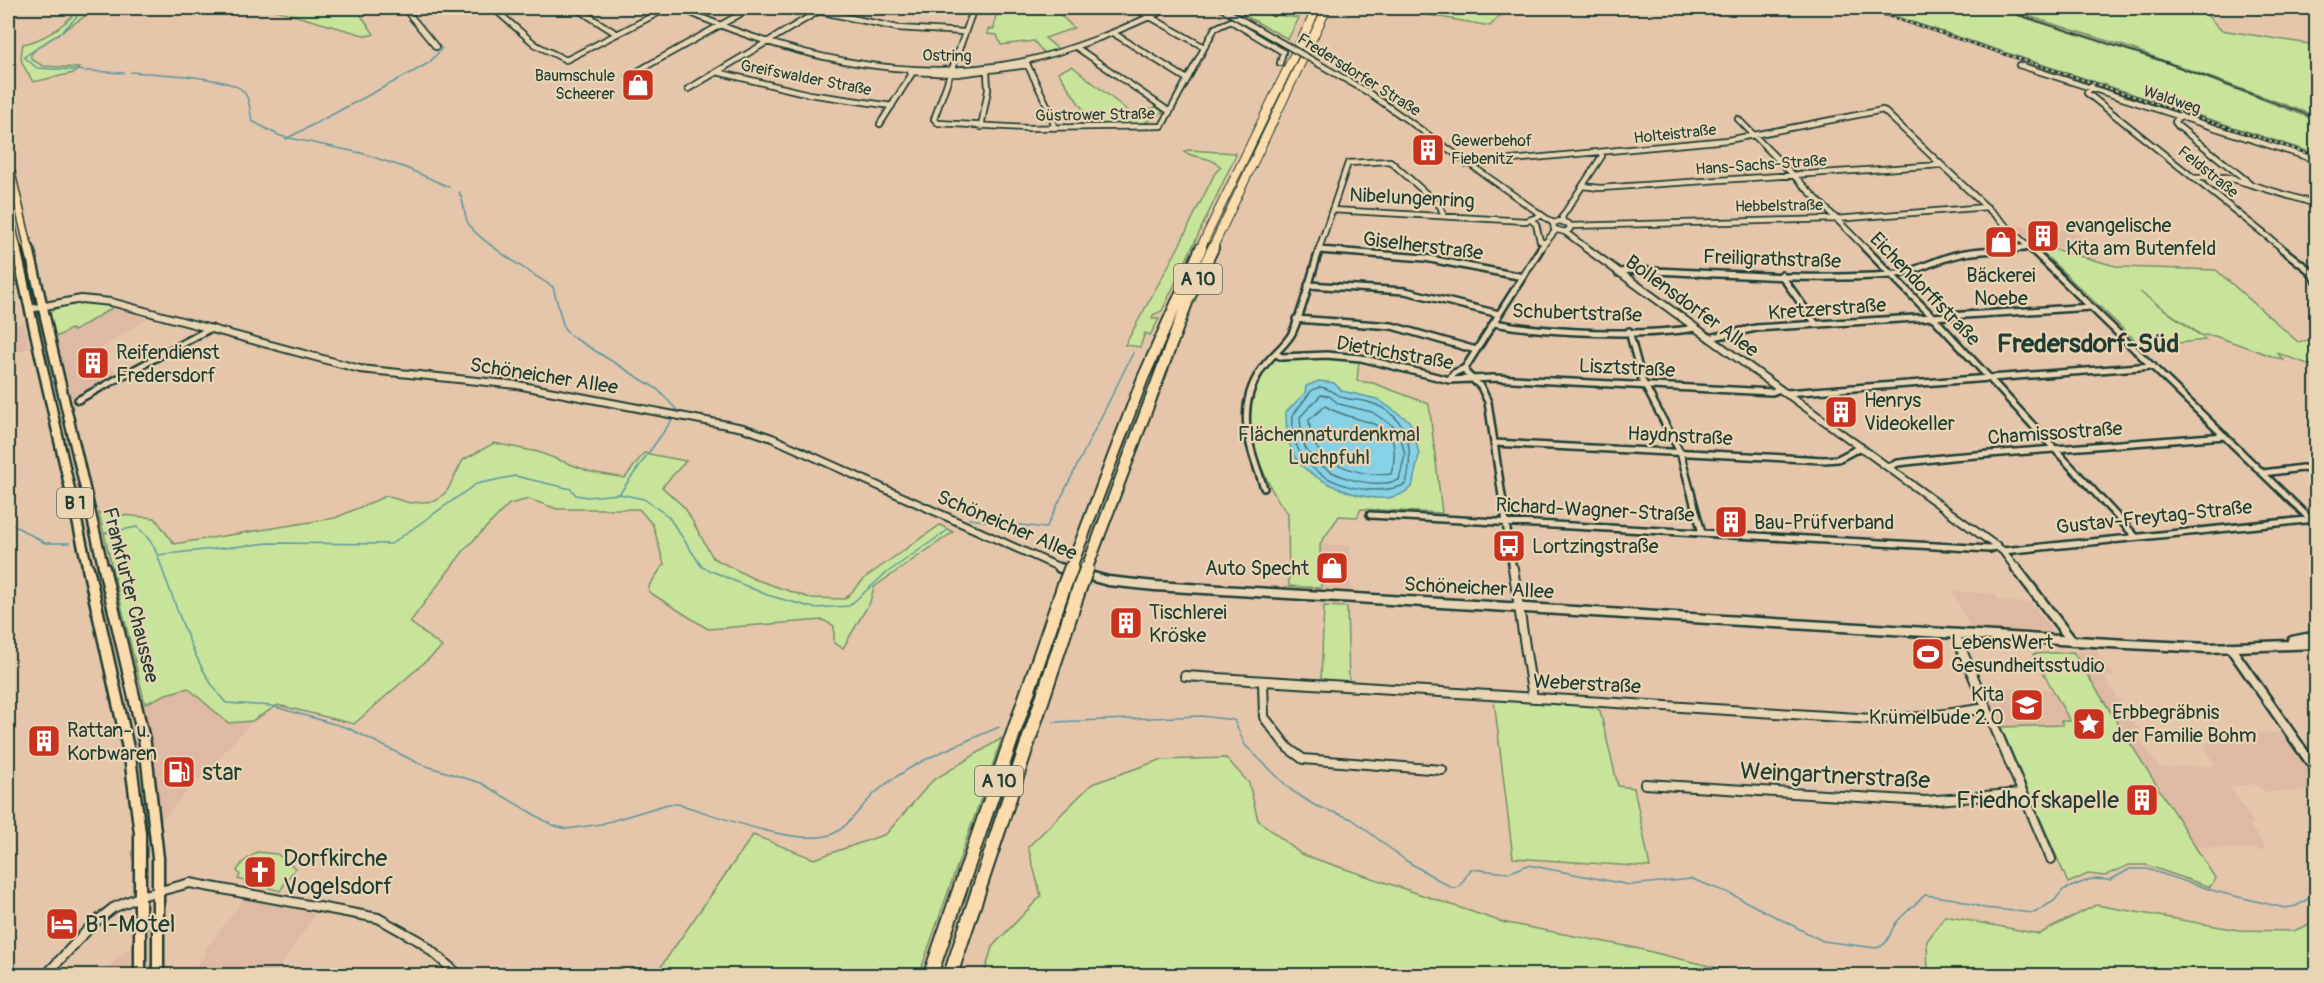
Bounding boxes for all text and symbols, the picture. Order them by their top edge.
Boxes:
street label: Fredersdorfer Straße [1294,29,1424,121]
street label: Ostring [922,46,972,66]
street label: Greifswalder Straße [739,55,873,101]
place label: Baumschule Scheerer [535,66,615,104]
shop icon: Baumschule Scheerer [620,67,656,103]
street label: Waldweg [2141,81,2203,119]
street label: Güstrower Straße [1035,104,1155,126]
street label: Holteistraße [1633,120,1717,148]
place label: Gewerbehof Fiebenitz [1451,131,1533,169]
building icon: Gewerbehof Fiebenitz [1410,132,1446,168]
street label: Feldstraße [2174,142,2242,203]
street label: Hans-Sachs-Straße [1695,150,1827,180]
street label: Nibelungenring [1349,182,1475,214]
street label: Hebbelstraße [1735,195,1823,217]
place label: evangelische Kita am Butenfeld [2066,213,2216,261]
building icon: evangelische Kita am Butenfeld [2025,218,2061,254]
shop icon: Bäckerei Noebe [1983,224,2019,260]
street label: Giselherstraße [1361,226,1485,266]
street label: Eichendorffstraße [1864,227,1986,351]
street label: Freiligrathstraße [1703,244,1842,274]
street label: Bollensdorfer Allee [1620,249,1764,363]
place label: Bäckerei Noebe [1966,263,2036,311]
road number: A 10 [1174,264,1222,294]
street label: Kretzerstraße [1767,292,1887,326]
street label: Schubertstraße [1511,298,1643,328]
district label: Fredersdorf-Süd [1997,328,2179,360]
street label: Dietrichstraße [1334,330,1456,376]
place label: Reifendienst Fredersdorf [116,340,220,388]
building icon: Reifendienst Fredersdorf [75,345,111,381]
street label: Schöneicher Allee [468,352,620,400]
street label: Lisztstraße [1578,353,1676,383]
place label: Henrys Videokeller [1864,388,1955,436]
building icon: Henrys Videokeller [1823,394,1859,430]
street label: Chamissostraße [1987,416,2123,450]
street label: Haydnstraße [1627,421,1733,451]
park label: Flächennaturdenkmal Luchpfuhl [1238,422,1420,470]
street label: Schöneicher Allee [933,484,1081,566]
road number: B 1 [57,488,93,518]
street label: Richard-Wagner-Straße [1495,492,1695,528]
street label: Gustav-Freytag-Straße [2055,494,2253,540]
building icon: Bau-Prüfverband [1713,504,1749,540]
street label: Frankfurter Chaussee [97,505,165,685]
place label: Bau-Prüfverband [1754,510,1894,535]
bus stop icon: Lortzingstraße [1491,528,1527,564]
place label: Lortzingstraße [1532,534,1659,559]
shop icon: Auto Specht [1314,550,1350,586]
place label: Auto Specht [1205,556,1310,581]
street label: Schöneicher Allee [1403,572,1555,604]
place label: Tischlerei Kröske [1149,600,1227,648]
building icon: Tischlerei Kröske [1108,605,1144,641]
place label: LebensWert Gesundheitsstudio [1951,630,2105,678]
sports icon: LebensWert Gesundheitsstudio [1910,636,1946,672]
street label: Weberstraße [1532,669,1642,699]
place label: Kita Krümelbude 2.0 [1869,682,2004,730]
school or university icon: Kita Krümelbude 2.0 [2009,687,2045,723]
place label: Erbbegräbnis der Familie Bohm [2112,700,2257,748]
place icon: Erbbegräbnis der Familie Bohm [2071,706,2107,742]
place label: Rattan- u. Korbwaren [67,718,157,766]
building icon: Rattan- u. Korbwaren [26,723,62,759]
fuel station icon: star [161,754,197,790]
street label: Weingartnerstraße [1739,757,1931,795]
place label: star [202,758,243,787]
road number: A 10 [975,766,1023,796]
building icon: Friedhofskapelle [2124,782,2160,818]
place label: Friedhofskapelle [1956,786,2119,815]
place label: Dorfkirche Vogelsdorf [283,844,393,901]
church icon: Dorfkirche Vogelsdorf [242,854,278,890]
hotel icon: B1-Motel [44,906,80,942]
place label: B1-Motel [85,910,176,939]

